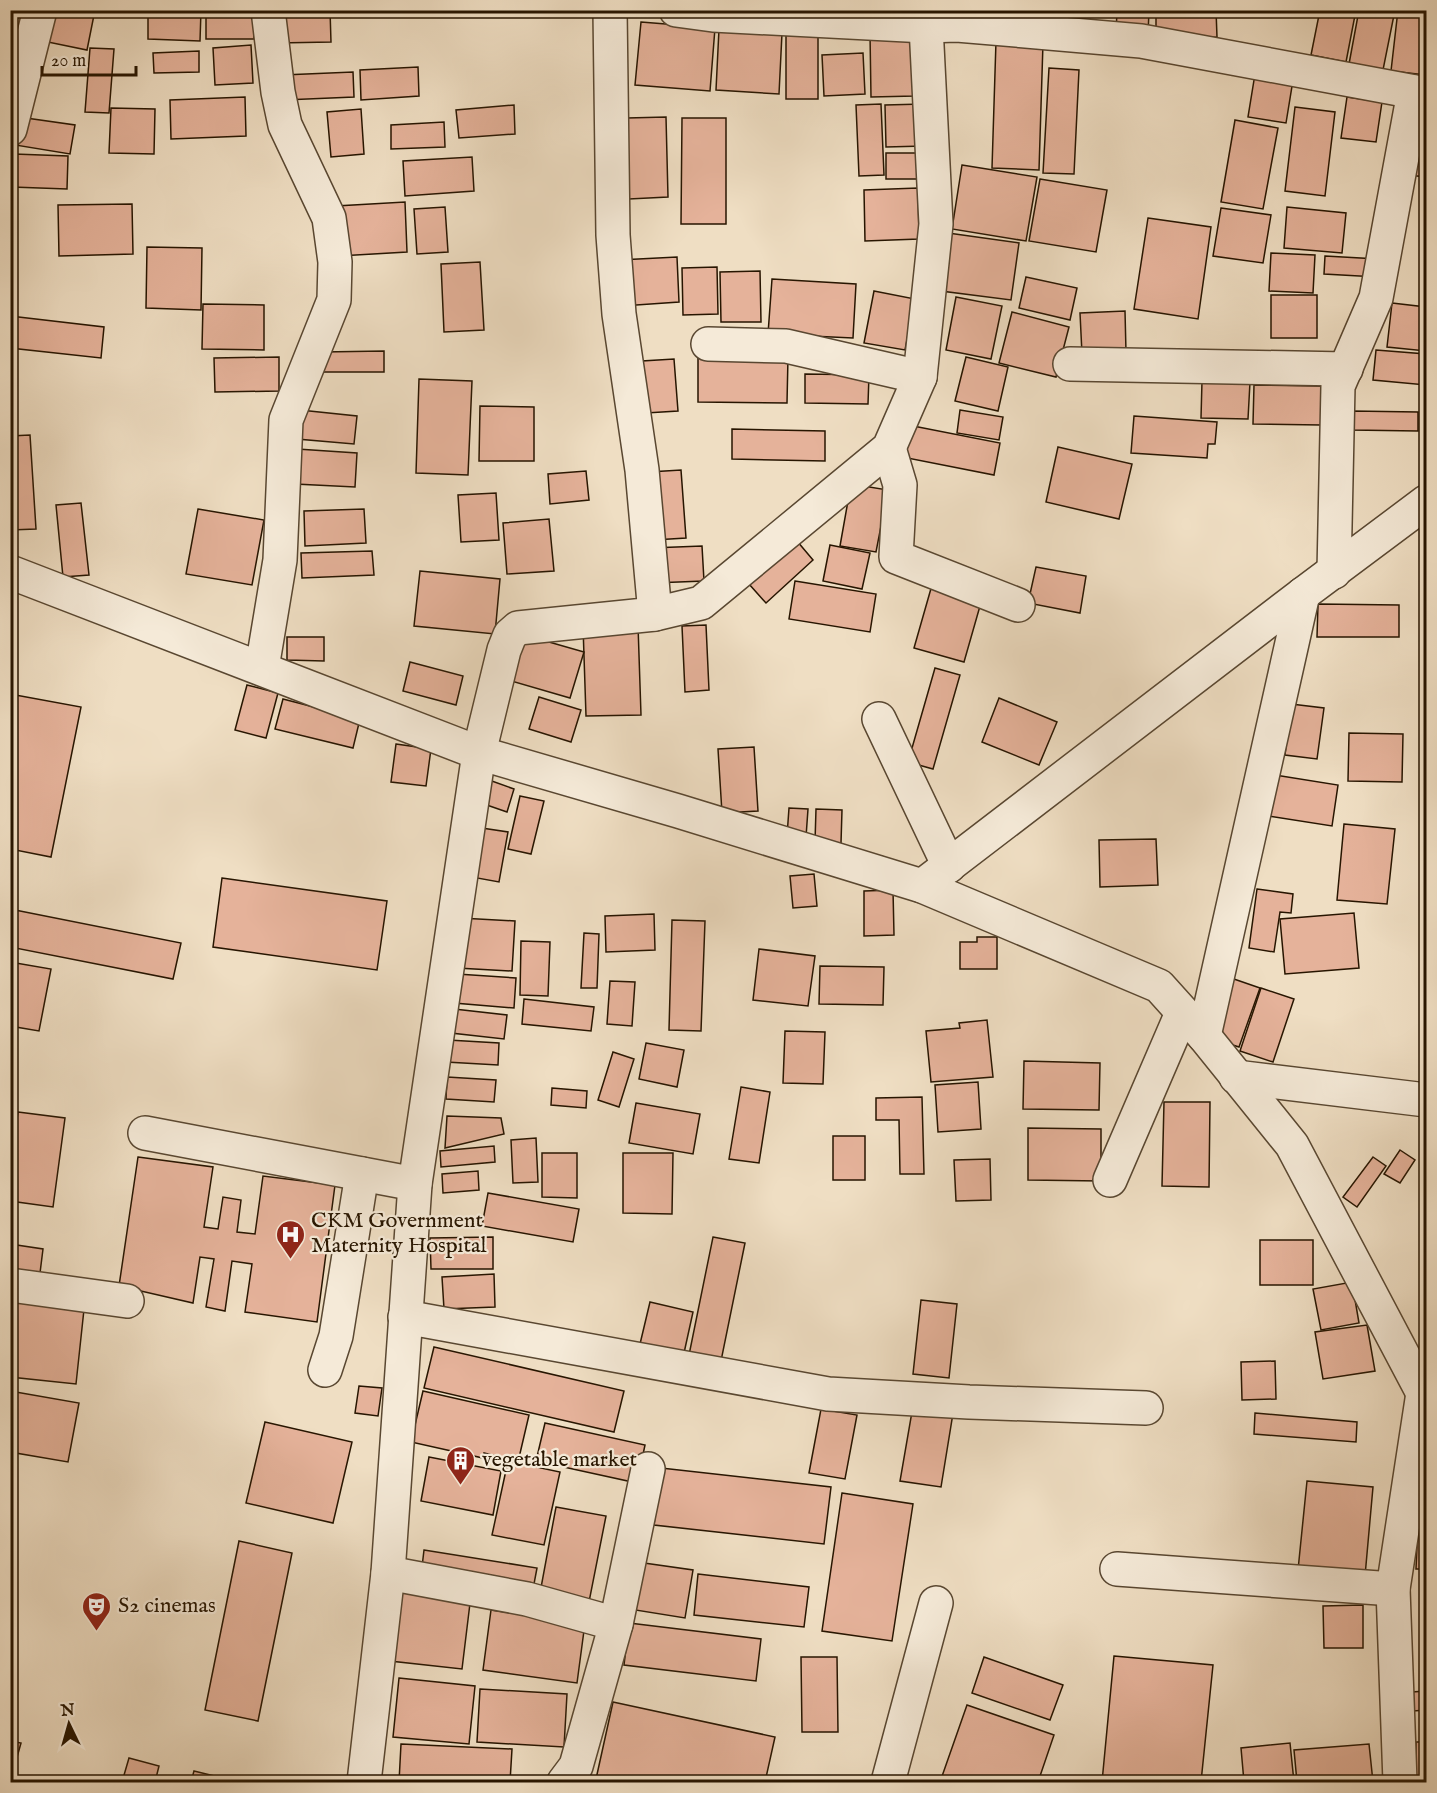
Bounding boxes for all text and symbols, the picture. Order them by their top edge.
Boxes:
scale bar [42,39,136,77]
text: 20 m [51,50,86,73]
place label: CKM Government Maternity Hospital [311,1207,487,1260]
hospital icon: CKM Government Maternity Hospital [274,1218,306,1260]
building icon: vegetable market [445,1444,477,1486]
place label: vegetable market [482,1446,638,1474]
theatre icon: S2 cinemas [81,1590,113,1632]
place label: S2 cinemas [118,1592,216,1620]
north arrow [39,1694,99,1754]
text: N [59,1700,76,1722]

